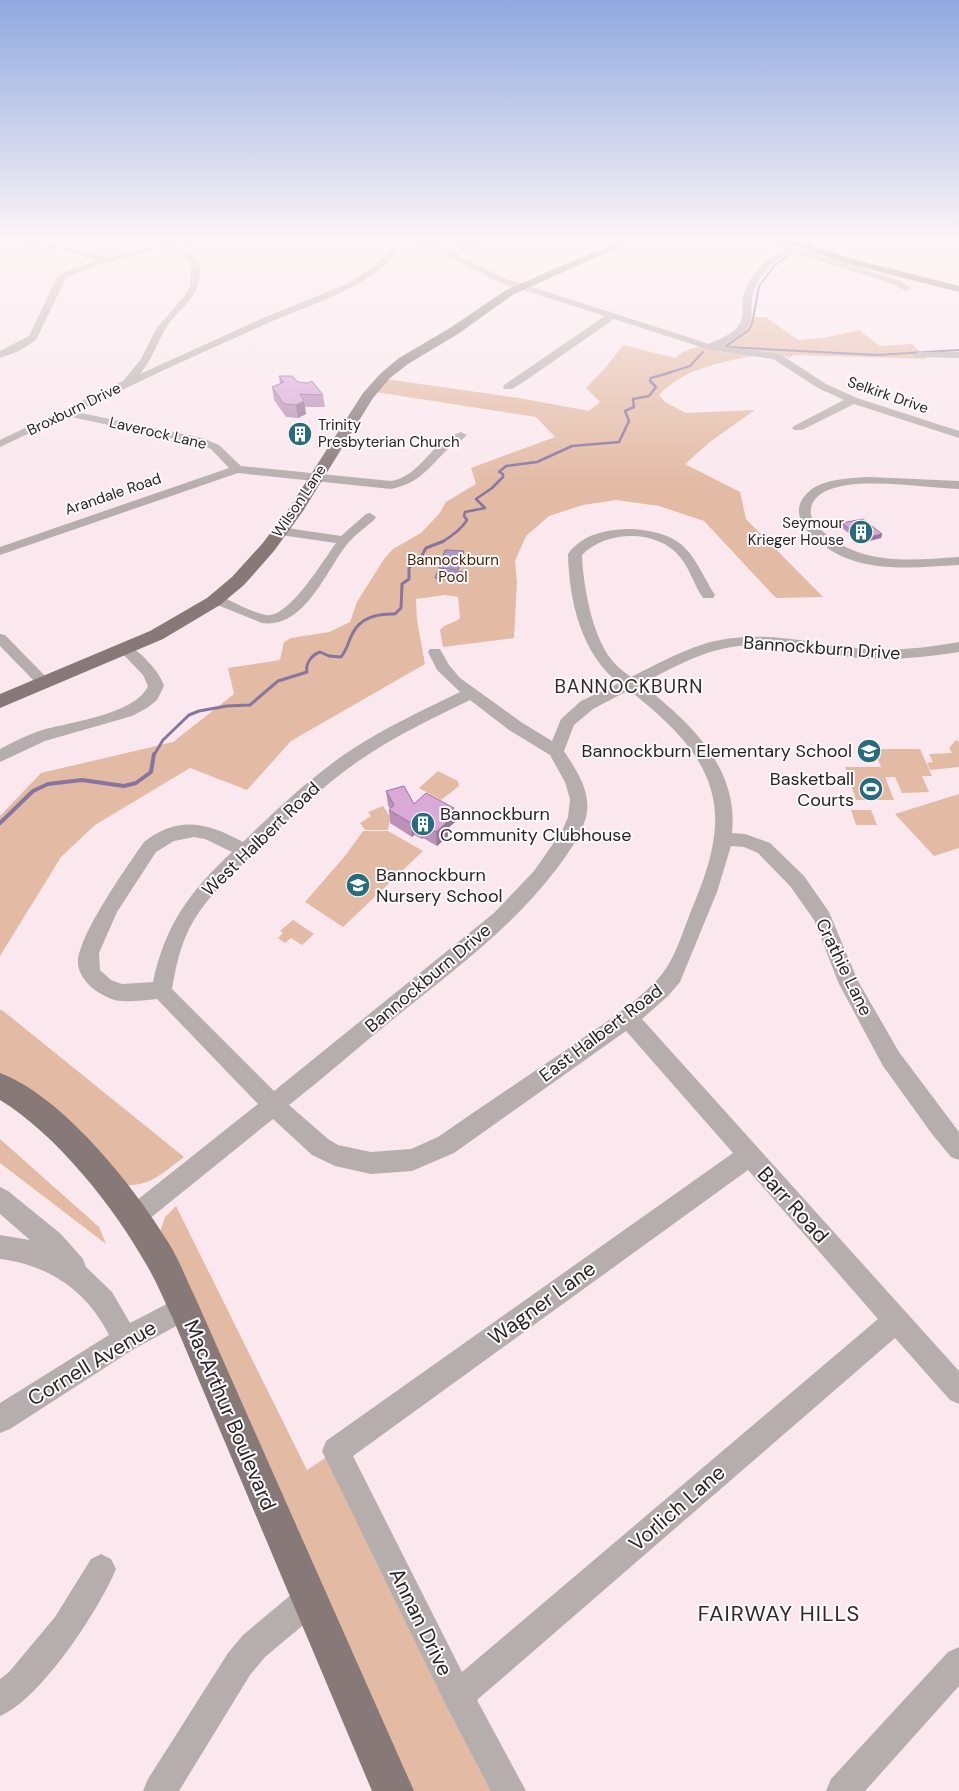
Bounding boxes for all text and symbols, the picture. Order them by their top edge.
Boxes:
street label: Selkirk Drive [845,372,931,418]
street label: Broxburn Drive [24,378,124,440]
street label: Laverock Lane [107,412,209,454]
place label: Trinity Presbyterian Church [318,415,460,452]
building icon: Trinity Presbyterian Church [287,421,313,447]
street label: Wilson Lane [267,461,331,541]
street label: Arandale Road [62,468,164,520]
place label: Seymour Krieger House [748,513,844,550]
building icon: Seymour Krieger House [848,519,874,545]
park label: Bannockburn Pool [407,550,499,587]
street label: Bannockburn Drive [743,631,901,665]
district label: BANNOCKBURN [555,674,703,699]
school or university icon: Bannockburn Elementary School [856,738,882,764]
place label: Bannockburn Elementary School [582,739,852,763]
place label: Basketball Courts [770,767,854,812]
street label: West Halbert Road [197,776,325,902]
sports icon: Basketball Courts [858,776,884,802]
place label: Bannockburn Community Clubhouse [440,802,632,847]
building icon: Bannockburn Community Clubhouse [410,811,436,837]
place label: Bannockburn Nursery School [376,863,503,908]
school or university icon: Bannockburn Nursery School [345,872,371,898]
street label: Crathie Lane [810,914,878,1020]
street label: Bannockburn Drive [360,918,496,1038]
street label: East Halbert Road [535,979,667,1087]
street label: Barr Road [751,1161,835,1249]
street label: Wagner Lane [483,1255,601,1351]
street label: Cornell Avenue [22,1313,162,1412]
street label: MacArthur Boulevard [177,1315,283,1515]
street label: Vorlich Lane [623,1458,731,1558]
street label: Annan Drive [383,1563,459,1681]
district label: FAIRWAY HILLS [698,1599,860,1628]

